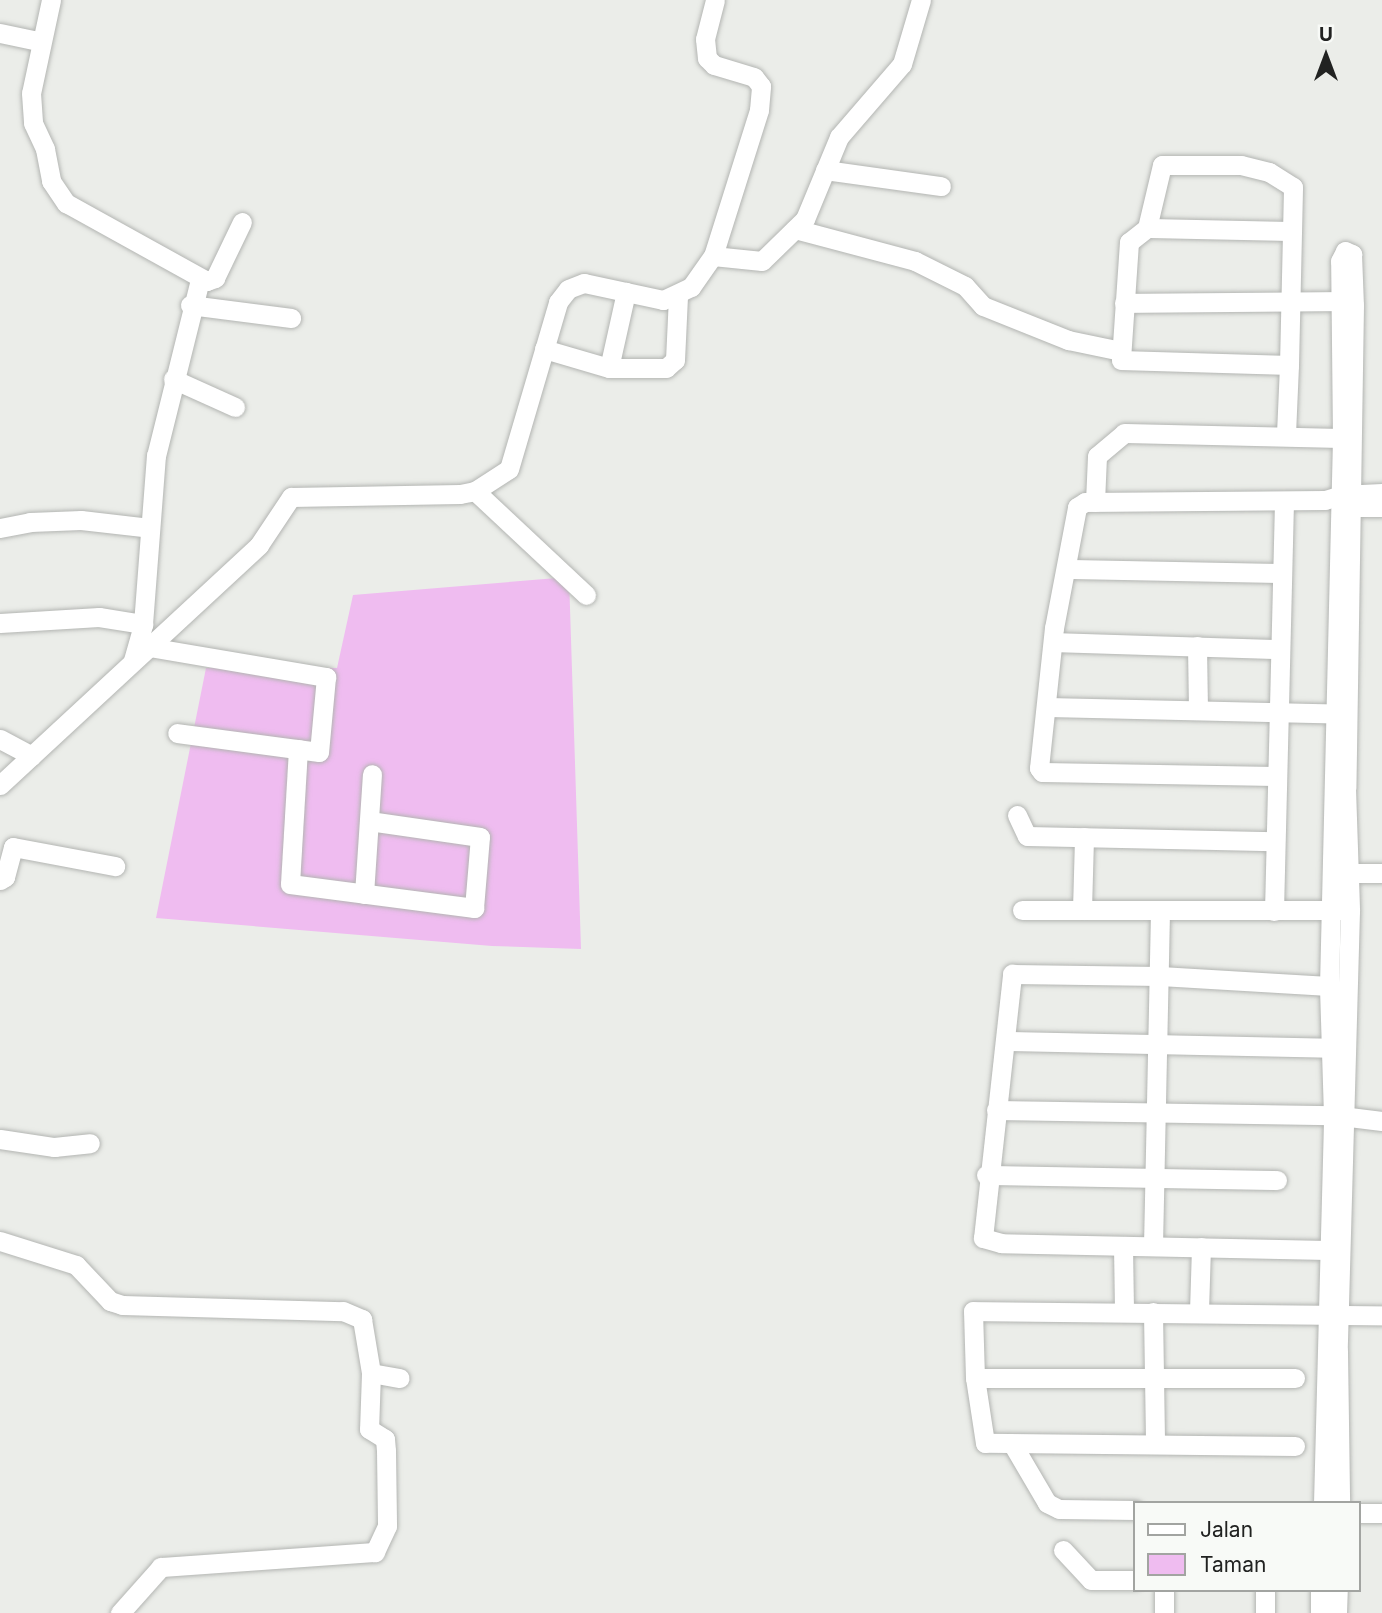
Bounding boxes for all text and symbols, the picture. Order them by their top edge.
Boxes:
north arrow [1291,21,1361,91]
text: U [1319,23,1333,46]
legend [1134,1501,1361,1592]
text: Jalan [1200,1517,1253,1542]
text: Taman [1200,1552,1266,1577]

